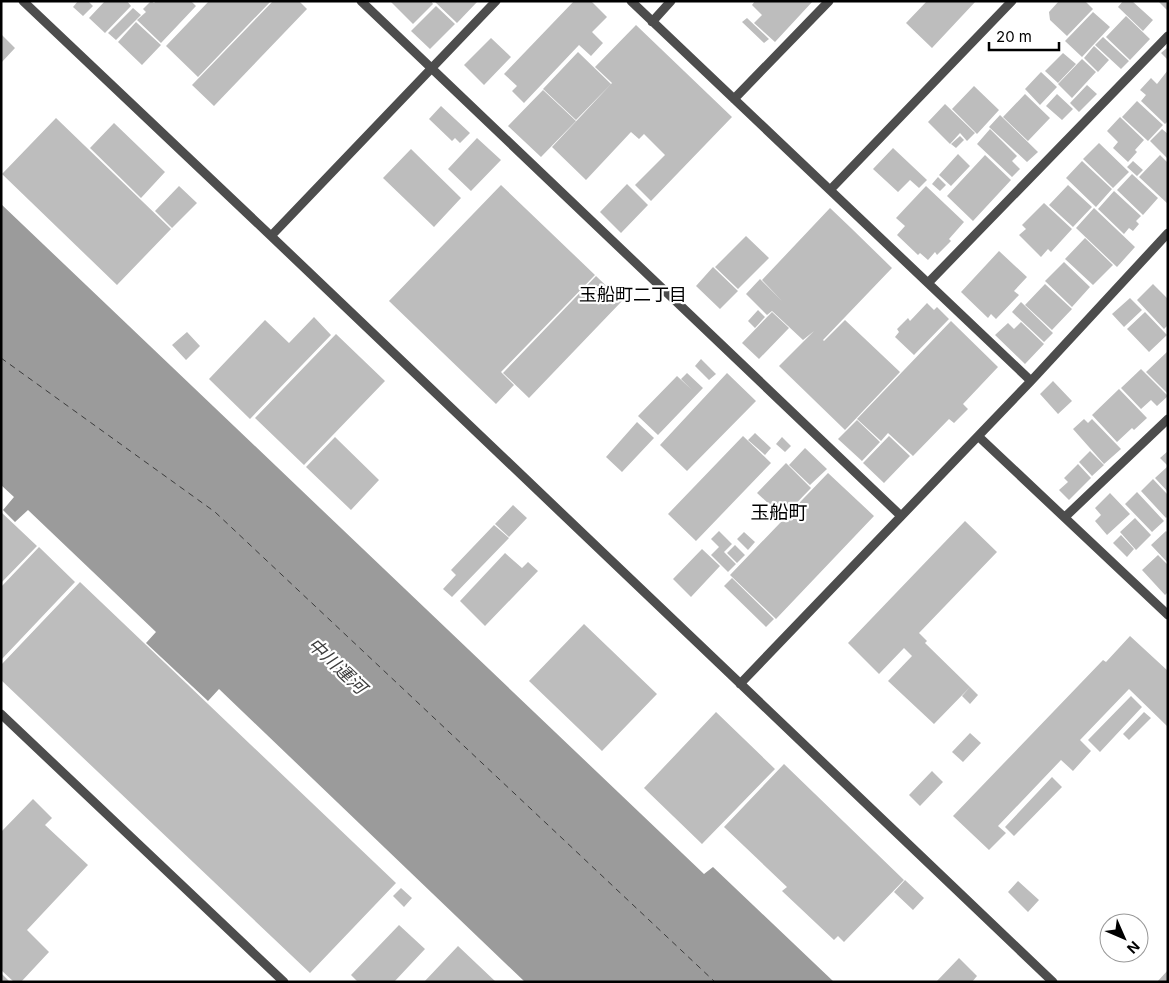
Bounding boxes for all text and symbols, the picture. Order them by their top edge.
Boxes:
scale bar [989,20,1059,52]
text: 20 m [996,27,1032,46]
district label: 玉船町二丁目 [579,284,687,305]
district label: 玉船町 [750,501,808,524]
water label: 中川運河 [304,633,373,700]
north arrow [1099,913,1149,963]
text: N [1124,938,1143,957]

